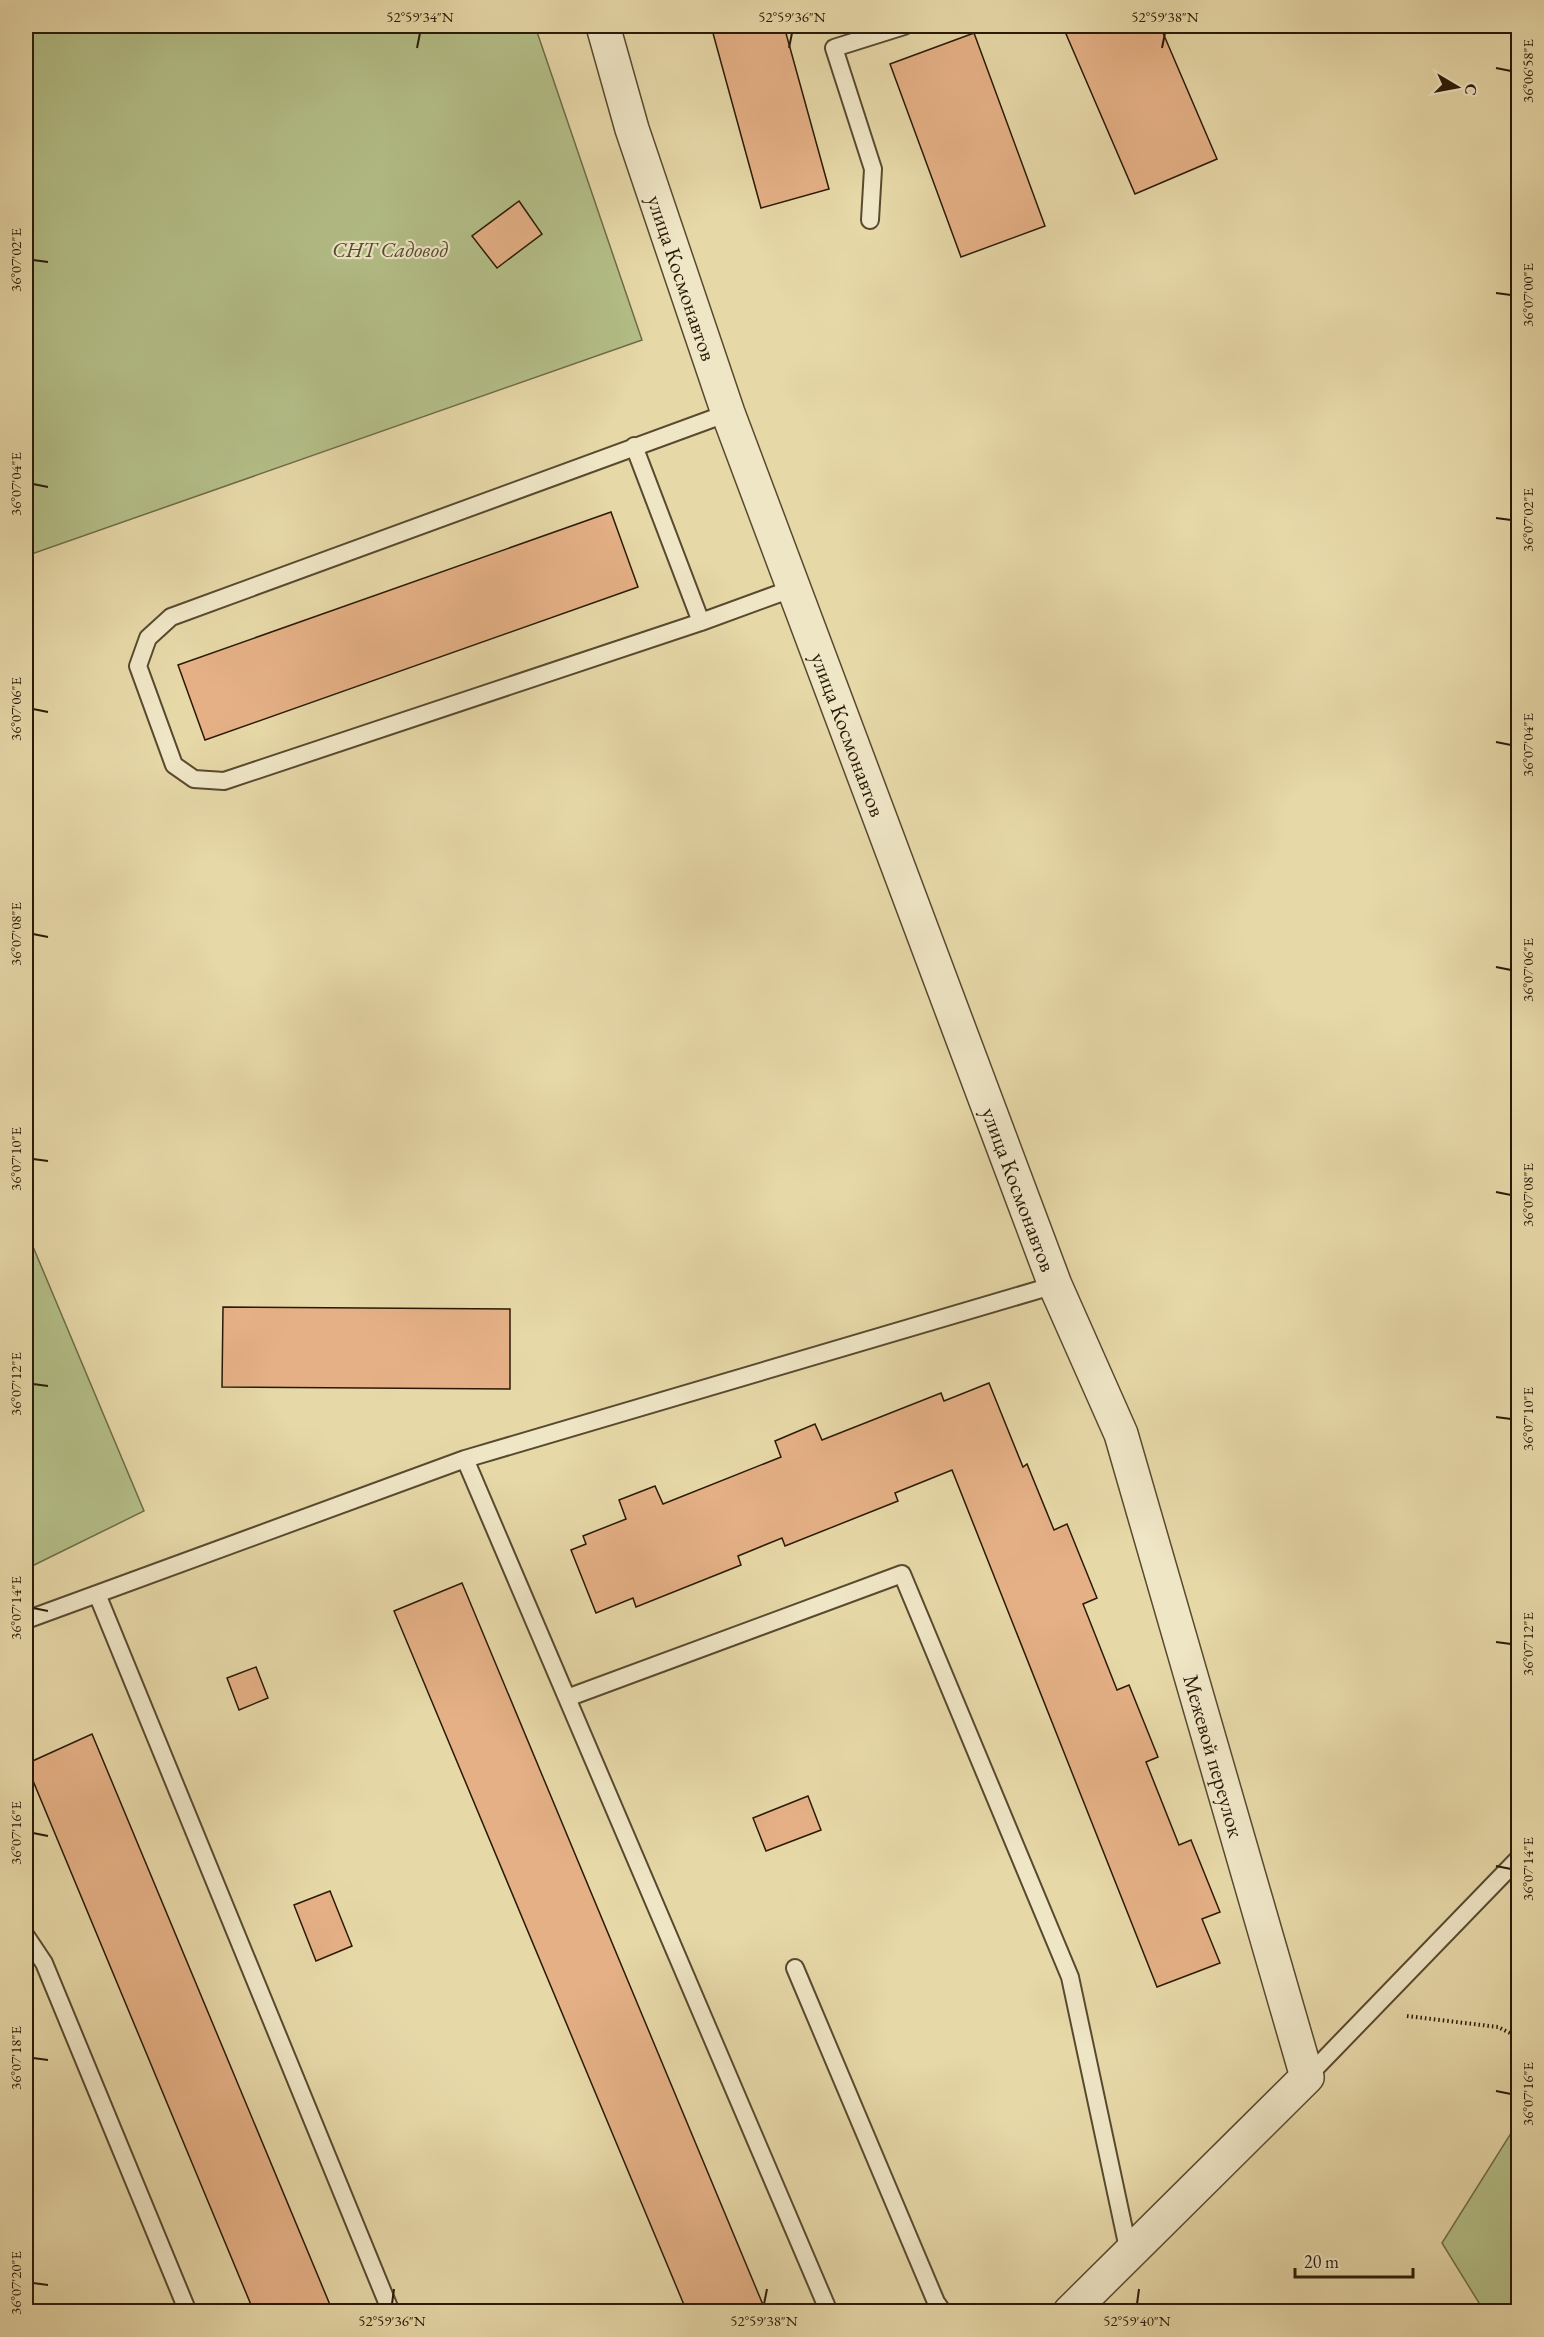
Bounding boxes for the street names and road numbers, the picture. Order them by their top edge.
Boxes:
street label: улица Космонавтов [640,191,723,365]
street label: улица Космонавтов [804,648,892,821]
street label: улица Космонавтов [975,1103,1063,1276]
street label: Межевой переулок [1176,1671,1251,1841]

